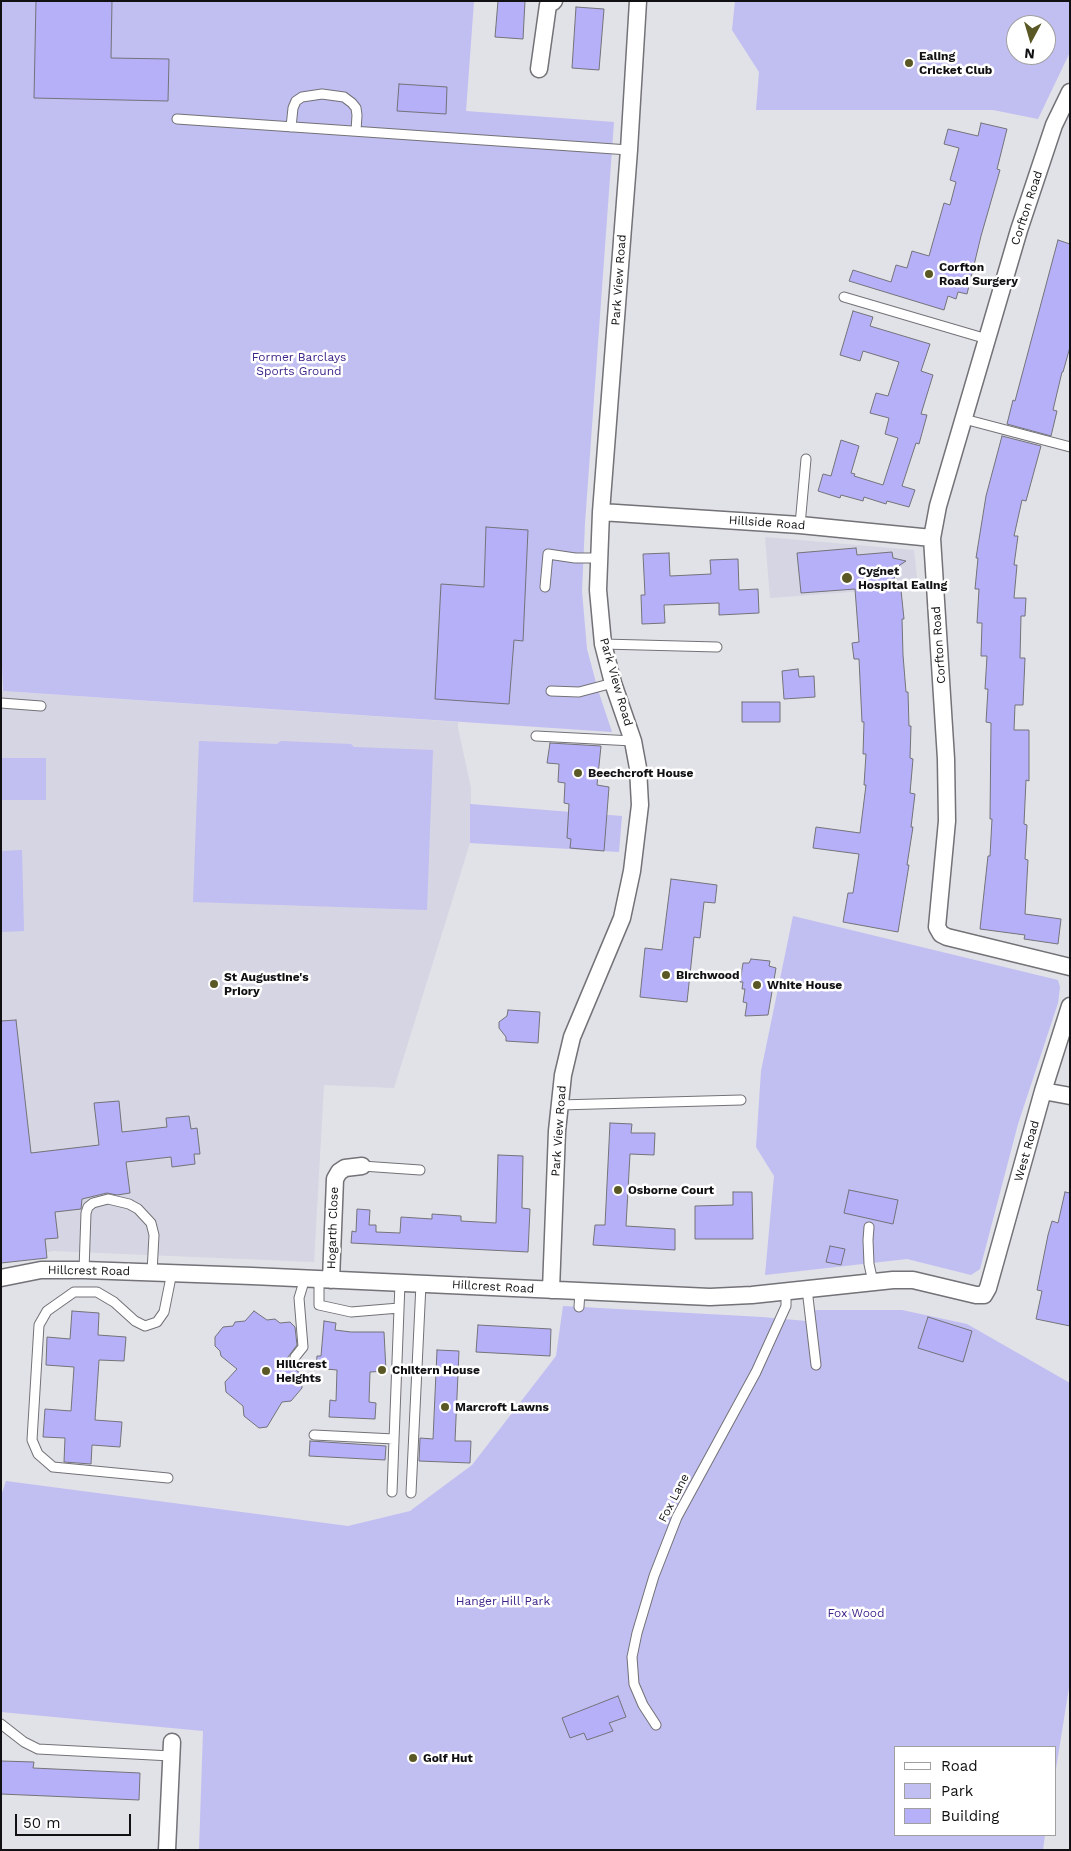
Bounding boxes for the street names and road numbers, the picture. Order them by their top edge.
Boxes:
street label: Corfton Road [1008,169,1046,247]
street label: Park View Road [609,234,629,326]
street label: Hillside Road [728,513,806,533]
street label: Corfton Road [929,606,949,684]
street label: Park View Road [597,636,635,728]
street label: Park View Road [549,1085,569,1177]
street label: West Road [1011,1119,1043,1183]
street label: Hogarth Close [324,1187,342,1269]
street label: Hillcrest Road [48,1263,130,1279]
street label: Hillcrest Road [451,1278,535,1296]
street label: Fox Lane [656,1471,692,1525]

